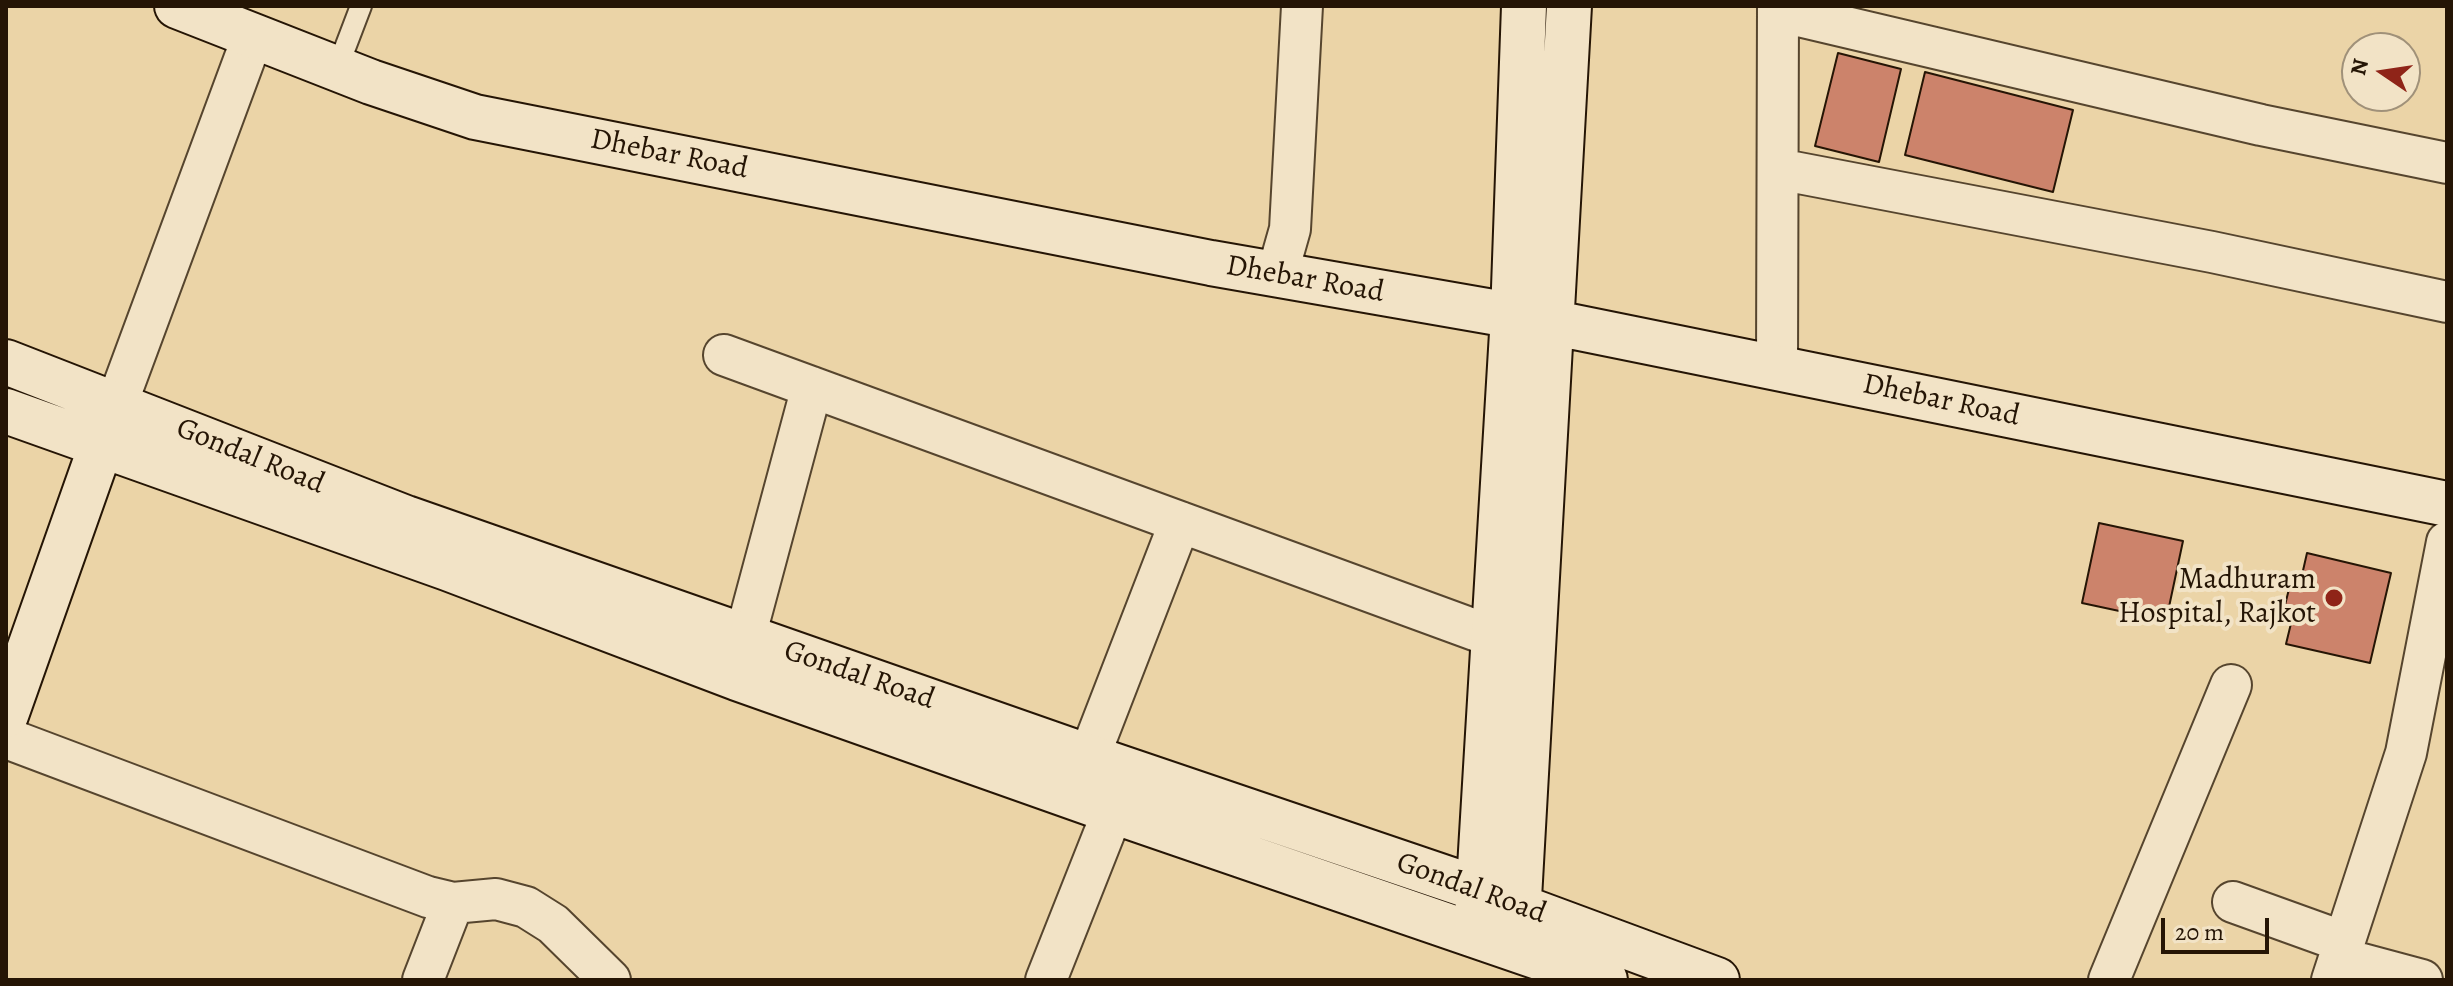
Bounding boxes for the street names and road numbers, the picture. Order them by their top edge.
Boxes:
street label: Dhebar Road [587,122,751,188]
street label: Dhebar Road [1223,248,1387,312]
street label: Dhebar Road [1859,367,2023,435]
street label: Gondal Road [171,411,329,503]
street label: Gondal Road [779,633,939,719]
street label: Gondal Road [1391,845,1551,933]

